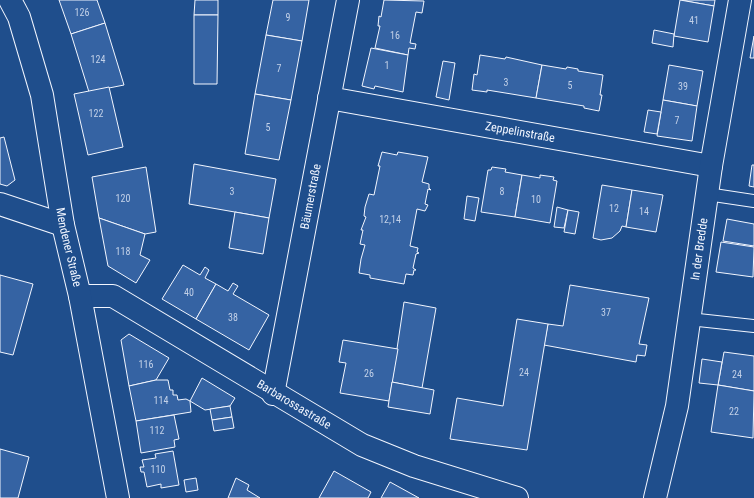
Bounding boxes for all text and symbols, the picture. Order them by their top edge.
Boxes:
house number: 126 [75,7,89,18]
house number: 9 [286,12,291,23]
house number: 41 [689,15,699,26]
house number: 16 [390,30,400,41]
house number: 124 [91,54,105,65]
house number: 1 [385,60,389,71]
house number: 7 [277,63,282,74]
house number: 3 [504,77,509,88]
house number: 5 [568,80,573,91]
house number: 39 [678,81,688,92]
house number: 122 [89,108,103,119]
house number: 7 [675,115,680,126]
street label: Zeppelinstraße [484,119,556,145]
house number: 5 [266,122,271,133]
street label: Bäumerstraße [297,162,324,231]
house number: 3 [230,186,235,197]
house number: 8 [500,186,505,197]
house number: 120 [116,193,130,204]
house number: 10 [531,194,541,205]
house number: 12 [609,203,619,214]
street label: Mendener Straße [53,206,85,288]
house number: 14 [639,206,649,217]
house number: 12,14 [379,214,401,225]
street label: In der Bredde [688,217,711,281]
house number: 118 [116,246,130,257]
house number: 40 [184,287,194,298]
house number: 37 [601,307,611,318]
house number: 38 [228,312,238,323]
house number: 116 [139,359,153,370]
house number: 24 [519,367,529,378]
house number: 26 [364,368,374,379]
house number: 24 [732,369,742,380]
street label: Barbarossastraße [254,377,334,432]
house number: 114 [154,395,168,406]
house number: 22 [729,406,739,417]
house number: 112 [150,425,164,436]
house number: 110 [151,464,165,475]

